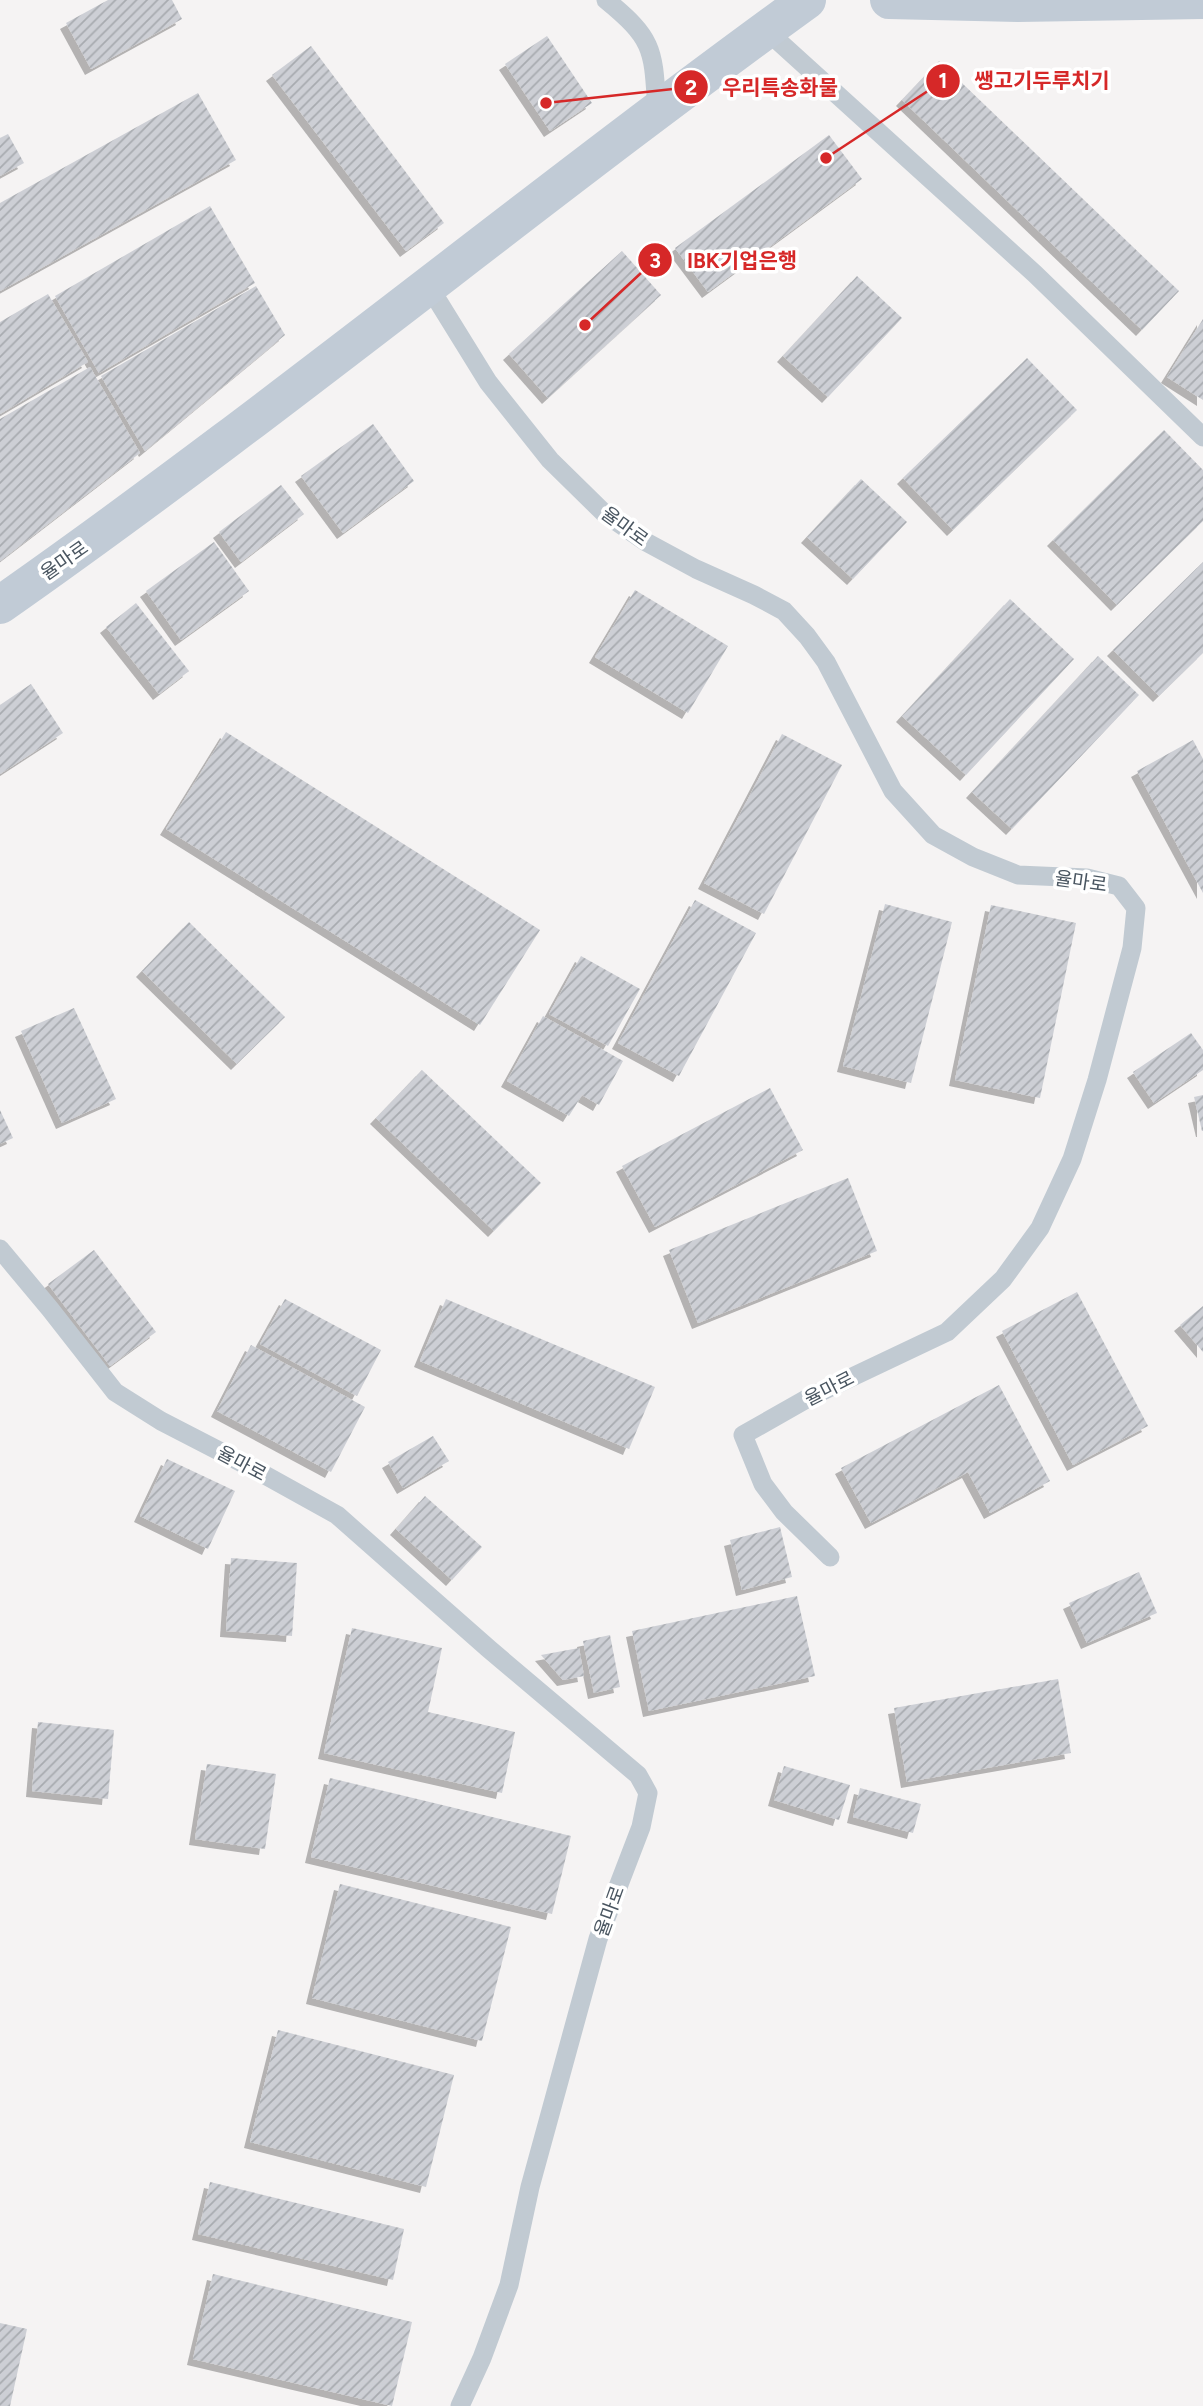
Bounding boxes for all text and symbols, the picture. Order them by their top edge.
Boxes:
callout: 쌩고기두루치기 [925,60,1124,102]
callout: 우리특송화물 [673,66,852,108]
text: 1 [939,68,947,93]
text: 쌩고기두루치기 [974,68,1110,93]
text: 2 [685,75,697,100]
text: 우리특송화물 [722,75,838,100]
callout: IBK기업은행 [637,239,811,281]
text: 3 [649,248,661,273]
text: IBK기업은행 [687,248,797,273]
street label: 율마로 [597,502,653,551]
street label: 율마로 [36,536,92,585]
street label: 율마로 [1053,866,1109,897]
street label: 율마로 [801,1366,858,1411]
street label: 율마로 [213,1441,270,1486]
street label: 율마로 [590,1883,629,1940]

